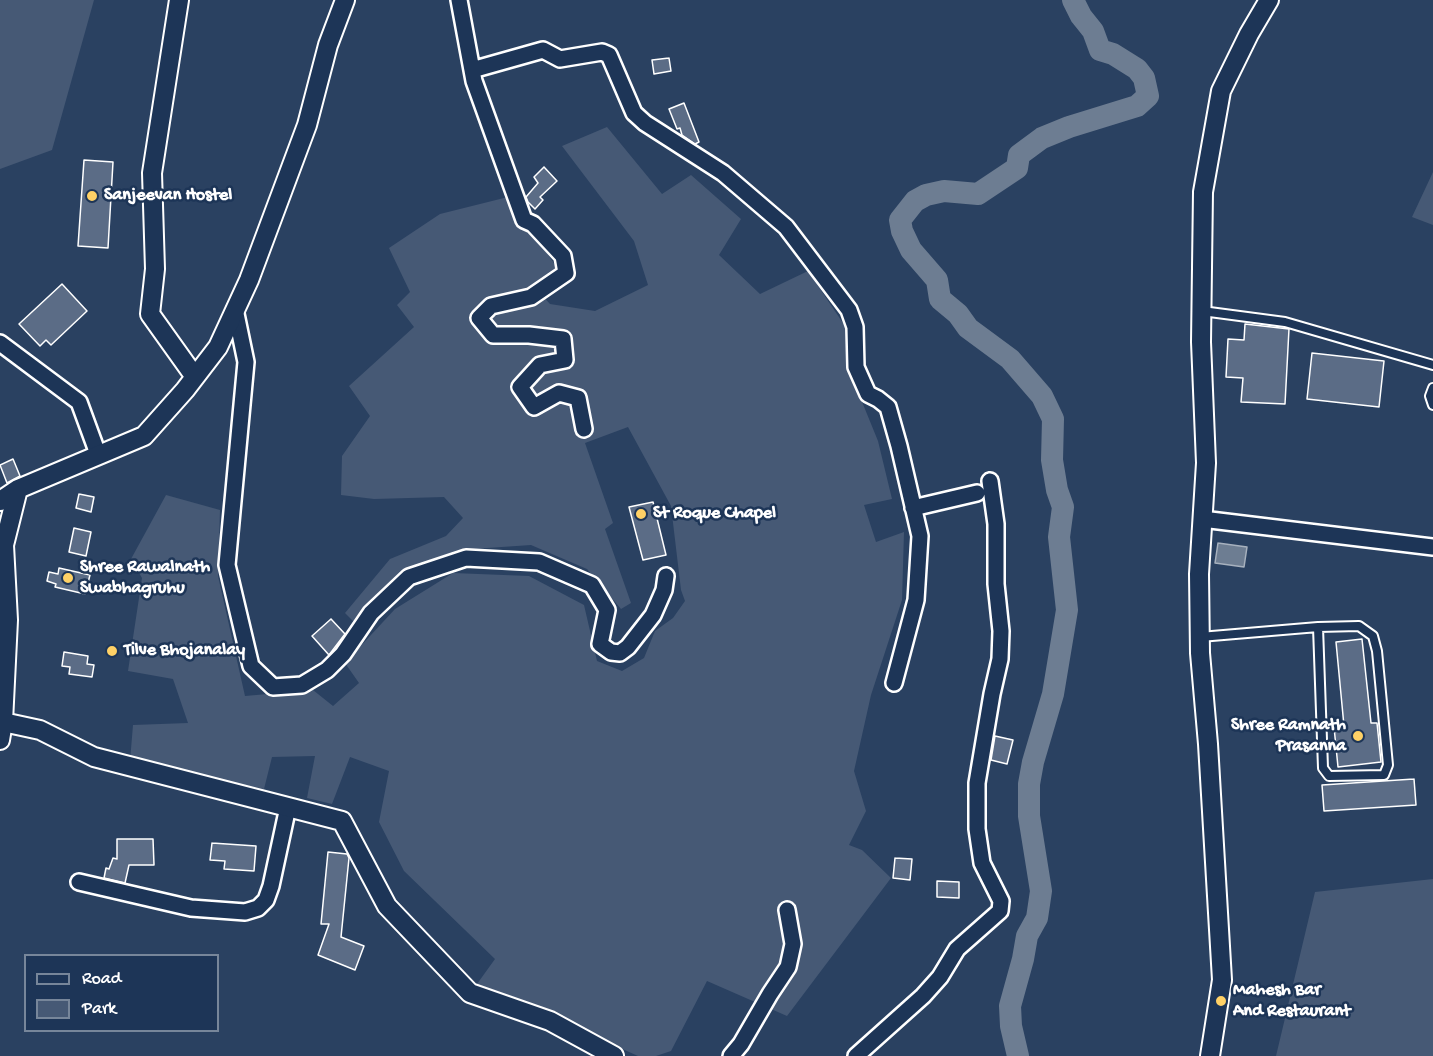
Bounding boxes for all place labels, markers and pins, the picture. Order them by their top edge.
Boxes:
place label: Sanjeevan Hostel [104,185,232,207]
marker: Sanjeevan Hostel [85,189,99,203]
place label: St Roque Chapel [653,503,776,525]
marker: St Roque Chapel [634,507,648,521]
place label: Shree Rawalnath Swabhagruhu [80,557,210,600]
marker: Shree Rawalnath Swabhagruhu [61,571,75,585]
place label: Tilve Bhojanalay [124,640,245,662]
marker: Tilve Bhojanalay [105,644,119,658]
place label: Shree Ramnath Prasanna [1231,715,1346,758]
marker: Shree Ramnath Prasanna [1351,729,1365,743]
place label: Mahesh Bar And Restaurant [1233,980,1350,1022]
marker: Mahesh Bar And Restaurant [1214,994,1228,1008]

